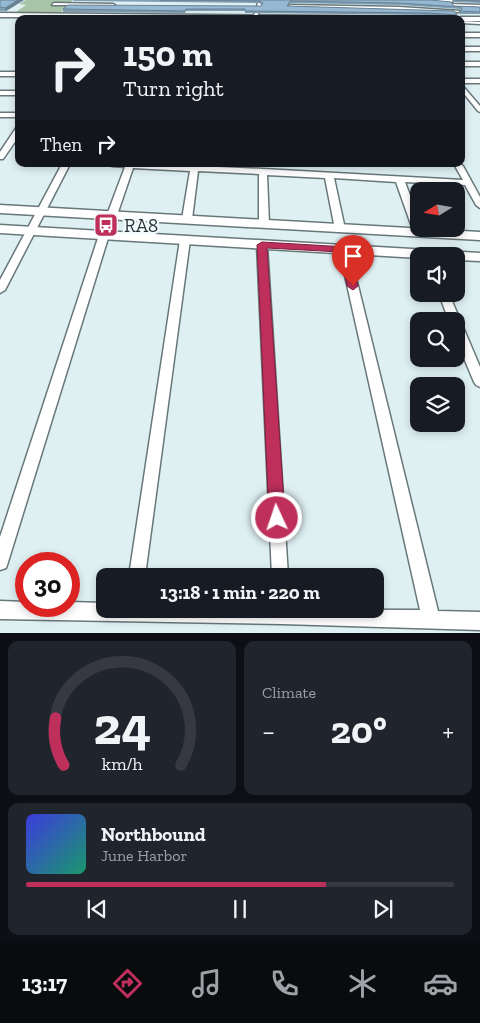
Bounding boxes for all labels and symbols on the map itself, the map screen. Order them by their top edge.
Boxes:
north arrow [410,182,465,238]
bus stop icon: RA8 [93,212,119,238]
place label: RA8 [124,214,158,237]
pin [332,235,374,286]
position arrow [250,491,302,543]
speed limit sign: 30 [15,552,80,617]

